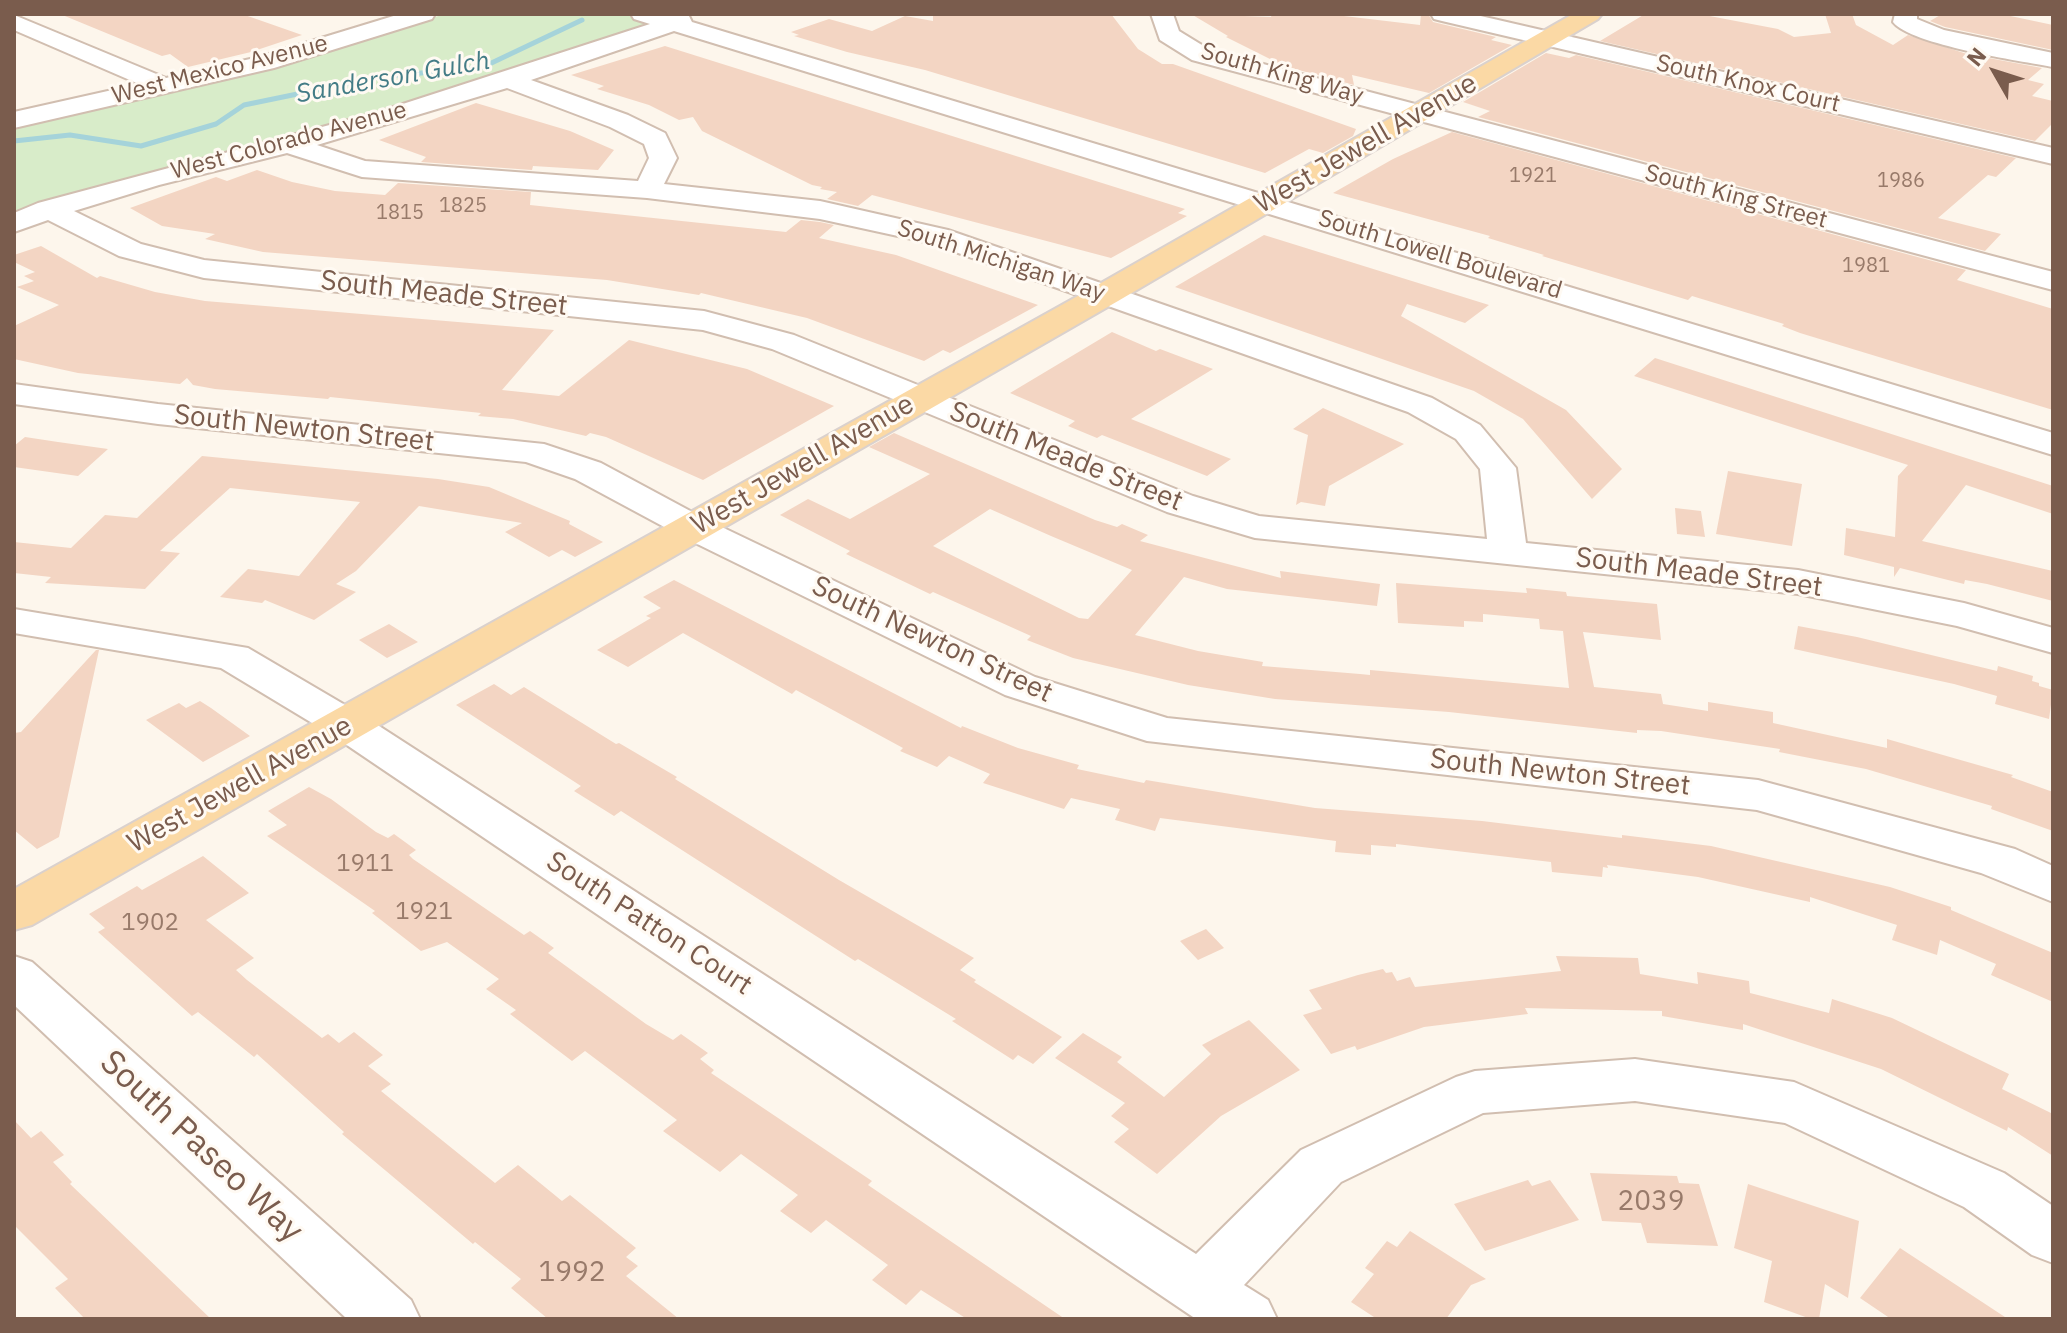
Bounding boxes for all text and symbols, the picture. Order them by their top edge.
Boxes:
street label: West Mexico Avenue [109,29,331,111]
north arrow [1955,32,2035,112]
street label: South King Way [1197,37,1367,111]
text: N [1960,41,1992,72]
water label: Sanderson Gulch [294,46,492,110]
street label: South Knox Court [1653,49,1843,119]
street label: West Jewell Avenue [1249,67,1483,221]
street label: West Colorado Avenue [168,96,410,186]
street label: South King Street [1642,159,1830,235]
house number: 1921 [1509,164,1557,188]
house number: 1986 [1877,169,1925,193]
house number: 1825 [439,194,487,218]
house number: 1815 [376,201,424,225]
street label: South Lowell Boulevard [1315,204,1565,306]
street label: South Michigan Way [894,214,1108,308]
house number: 1981 [1842,254,1890,278]
street label: South Meade Street [319,264,569,324]
street label: West Jewell Avenue [686,388,920,542]
street label: South Meade Street [945,395,1187,519]
street label: South Newton Street [172,399,436,459]
street label: South Meade Street [1574,541,1824,605]
street label: South Newton Street [806,570,1058,710]
street label: West Jewell Avenue [122,709,358,861]
street label: South Newton Street [1428,743,1692,803]
street label: South Patton Court [540,845,758,1003]
house number: 1911 [336,850,394,878]
house number: 1921 [395,898,453,926]
house number: 1902 [121,909,179,937]
street label: South Paseo Way [91,1042,311,1252]
house number: 2039 [1617,1185,1685,1219]
house number: 1992 [538,1256,606,1290]

